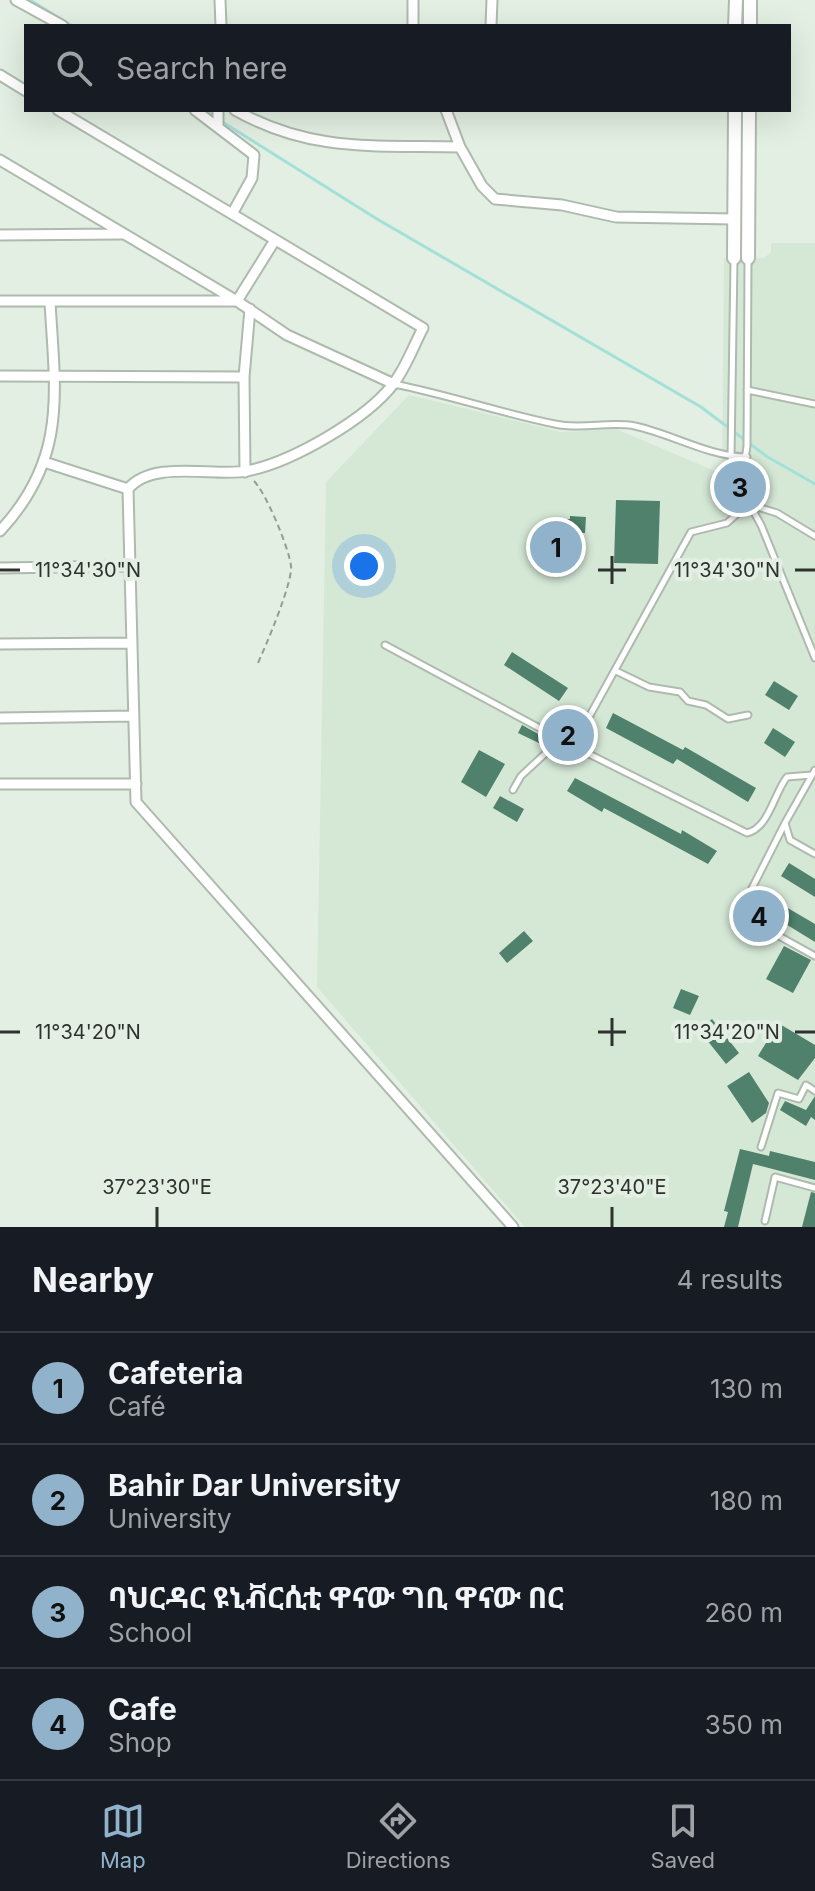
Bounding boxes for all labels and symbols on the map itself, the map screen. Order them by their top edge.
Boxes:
pin: 3 [714,457,766,517]
pin: 1 [530,517,582,577]
your location [344,546,384,586]
text: 11°34'30"N [35,558,141,582]
text: 11°34'30"N [674,558,780,582]
pin: 2 [542,705,594,765]
pin: 4 [733,886,785,946]
text: 11°34'20"N [35,1020,141,1044]
text: 11°34'20"N [674,1020,780,1044]
text: 37°23'30"E [102,1175,212,1199]
text: 37°23'40"E [558,1175,666,1199]

